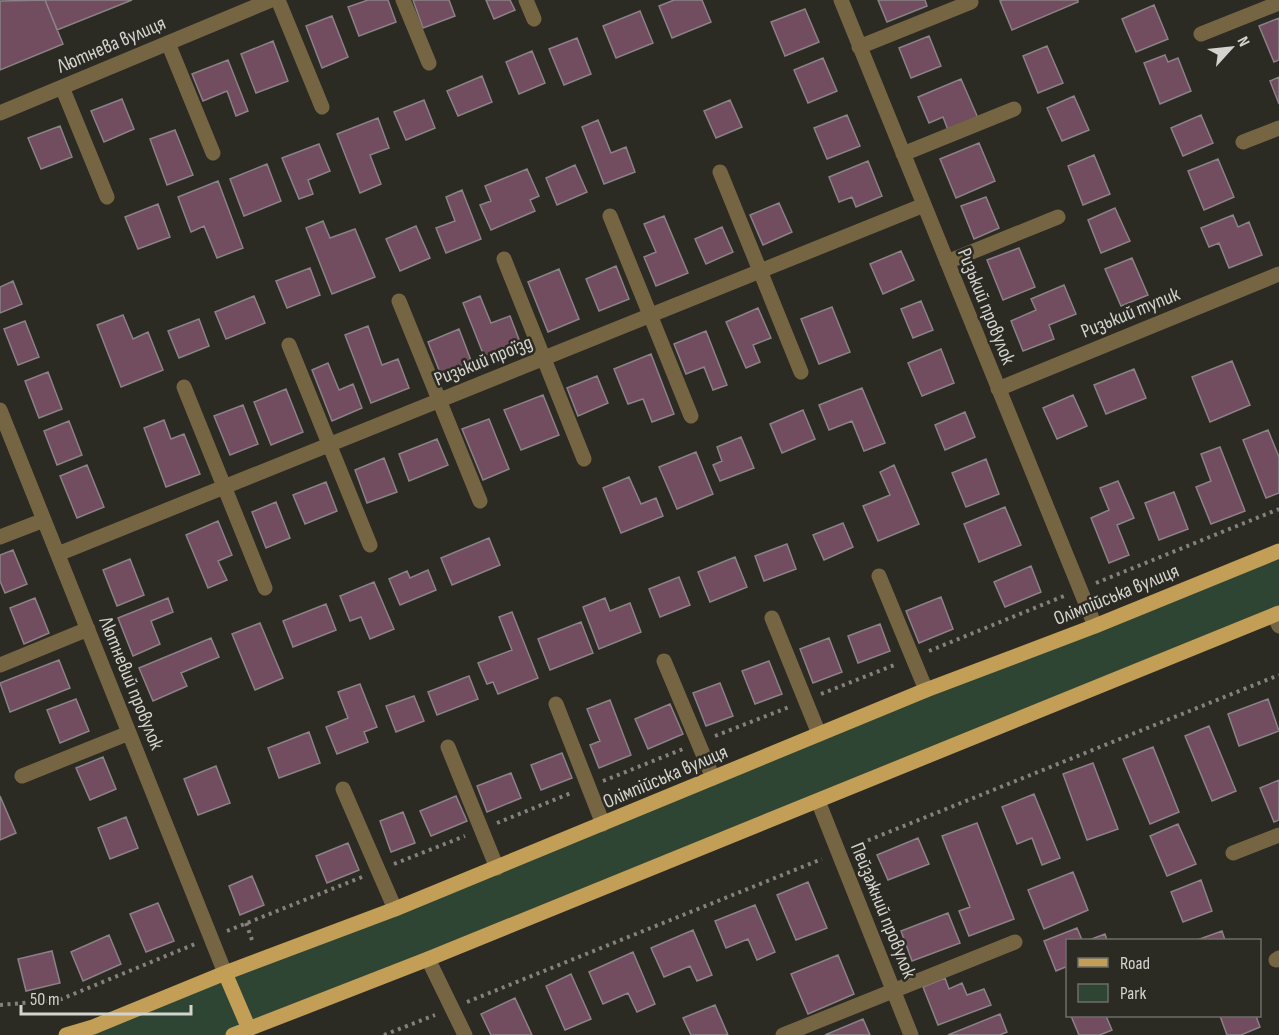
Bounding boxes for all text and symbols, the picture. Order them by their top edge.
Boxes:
street label: Лютнева вулиця [52,11,169,79]
north arrow [1201,18,1261,78]
text: N [1233,34,1253,50]
street label: Ризький провулок [952,245,1020,368]
street label: Ризький тупик [1077,282,1184,344]
street label: Ризький проїзд [431,330,536,391]
street label: Олімпійська вулиця [1050,559,1182,631]
street label: Лютневий провулок [93,612,169,754]
street label: Олімпійська вулиця [600,740,731,814]
street label: Пейзажний провулок [845,839,921,982]
legend [1066,939,1261,1017]
text: Road [1120,953,1150,974]
scale bar [21,978,190,1016]
text: Park [1120,983,1146,1004]
text: 50 m [30,989,60,1010]

